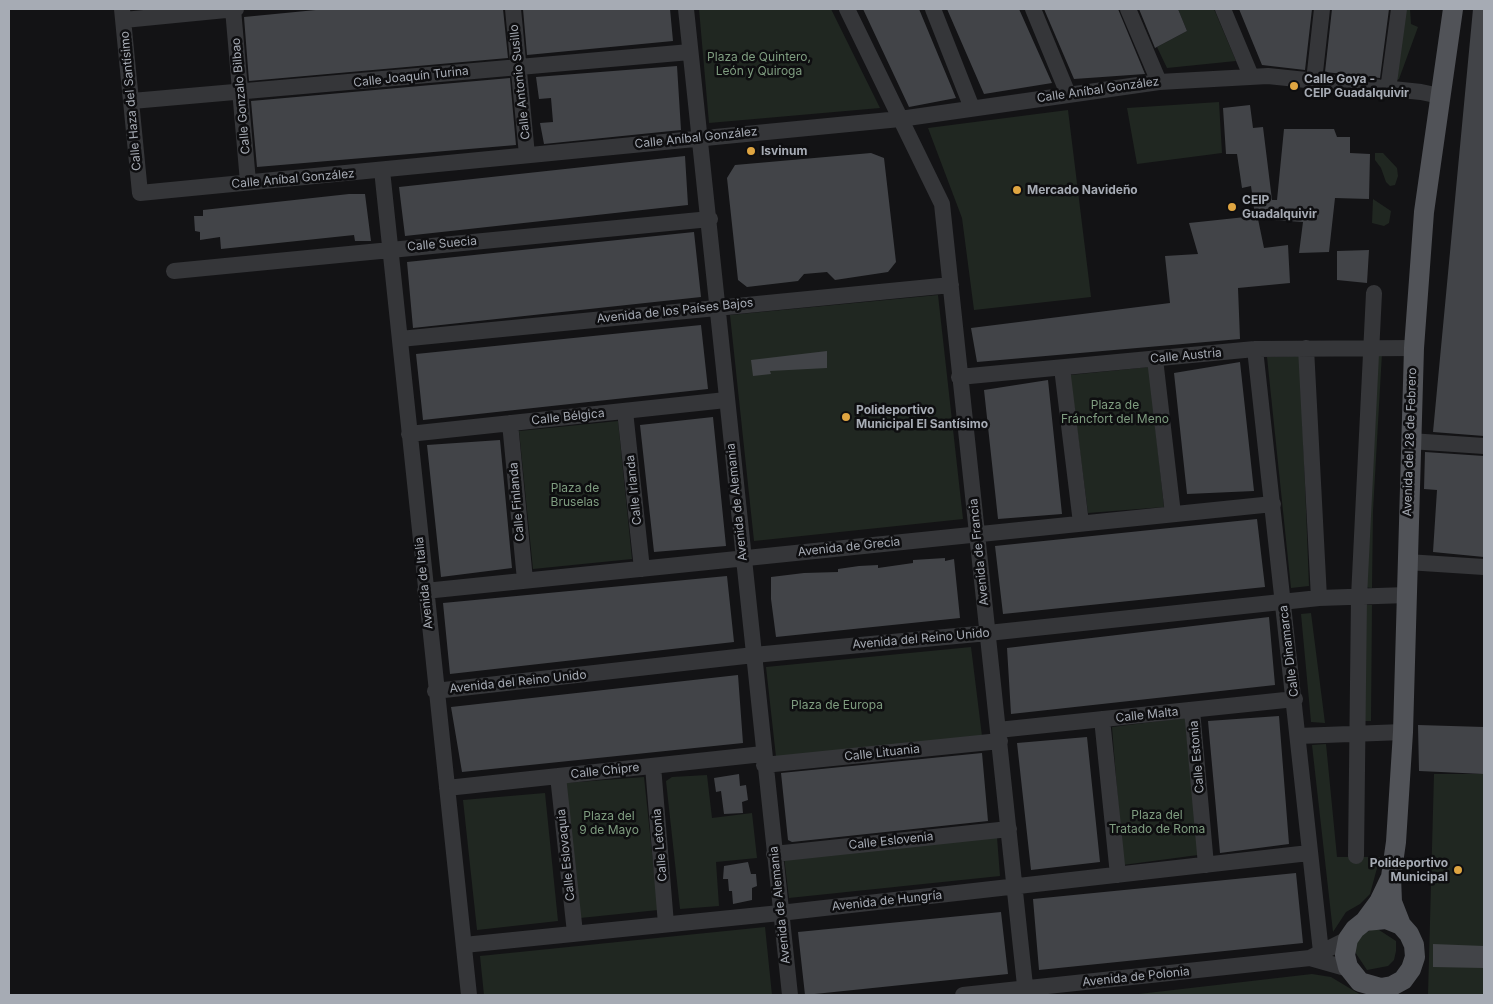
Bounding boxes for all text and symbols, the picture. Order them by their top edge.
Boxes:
street label: Calle Antonio Susillo [507,24,533,140]
street label: Calle Haza del Santísimo [118,31,144,171]
street label: Calle Gonzalo Bilbao [229,37,253,155]
park label: Plaza de Quintero, León y Quiroga [707,50,811,78]
street label: Calle Joaquín Turina [353,64,469,90]
place label: Calle Goya - CEIP Guadalquivir [1304,72,1409,100]
street label: Calle Aníbal González [1036,74,1160,106]
marker: Calle Goya - CEIP Guadalquivir [1288,80,1300,92]
street label: Calle Aníbal González [634,124,758,152]
place label: Isvinum [761,144,807,158]
marker: Isvinum [745,145,757,157]
street label: Calle Aníbal González [231,166,355,192]
place label: Mercado Navideño [1027,183,1138,197]
marker: Mercado Navideño [1011,184,1023,196]
place label: CEIP Guadalquivir [1242,193,1317,221]
marker: CEIP Guadalquivir [1226,201,1238,213]
street label: Calle Suecia [407,234,477,254]
street label: Avenida de los Países Bajos [596,296,754,326]
street label: Calle Austria [1150,346,1222,366]
street label: Avenida del 28 de Febrero [1400,367,1420,517]
park label: Plaza de Fráncfort del Meno [1061,398,1169,426]
place label: Polideportivo Municipal El Santísimo [856,403,988,431]
street label: Calle Bélgica [531,406,605,428]
marker: Polideportivo Municipal El Santísimo [840,411,852,423]
street label: Avenida de Alemania [724,442,750,562]
street label: Calle Irlanda [623,454,645,526]
street label: Calle Finlanda [506,462,528,542]
park label: Plaza de Bruselas [551,481,599,509]
street label: Avenida de Francia [966,498,992,606]
street label: Avenida de Grecia [797,534,901,560]
street label: Avenida de Italia [412,536,436,630]
street label: Calle Dinamarca [1276,604,1302,698]
street label: Avenida del Reino Unido [852,626,990,652]
street label: Avenida del Reino Unido [449,668,587,696]
park label: Plaza de Europa [791,698,883,712]
street label: Calle Malta [1115,705,1179,725]
street label: Calle Estonia [1187,720,1207,794]
street label: Calle Lituania [844,742,920,764]
street label: Calle Chipre [570,760,640,782]
street label: Calle Eslovaquia [554,808,578,902]
street label: Calle Letonia [650,808,670,882]
park label: Plaza del Tratado de Roma [1109,808,1205,836]
park label: Plaza del 9 de Mayo [579,809,639,837]
street label: Calle Eslovenia [848,829,934,853]
street label: Avenida de Alemania [767,845,793,965]
place label: Polideportivo Municipal [1370,856,1448,884]
marker: Polideportivo Municipal [1452,864,1464,876]
street label: Avenida de Hungría [831,888,943,914]
street label: Avenida de Polonia [1082,964,1190,990]

